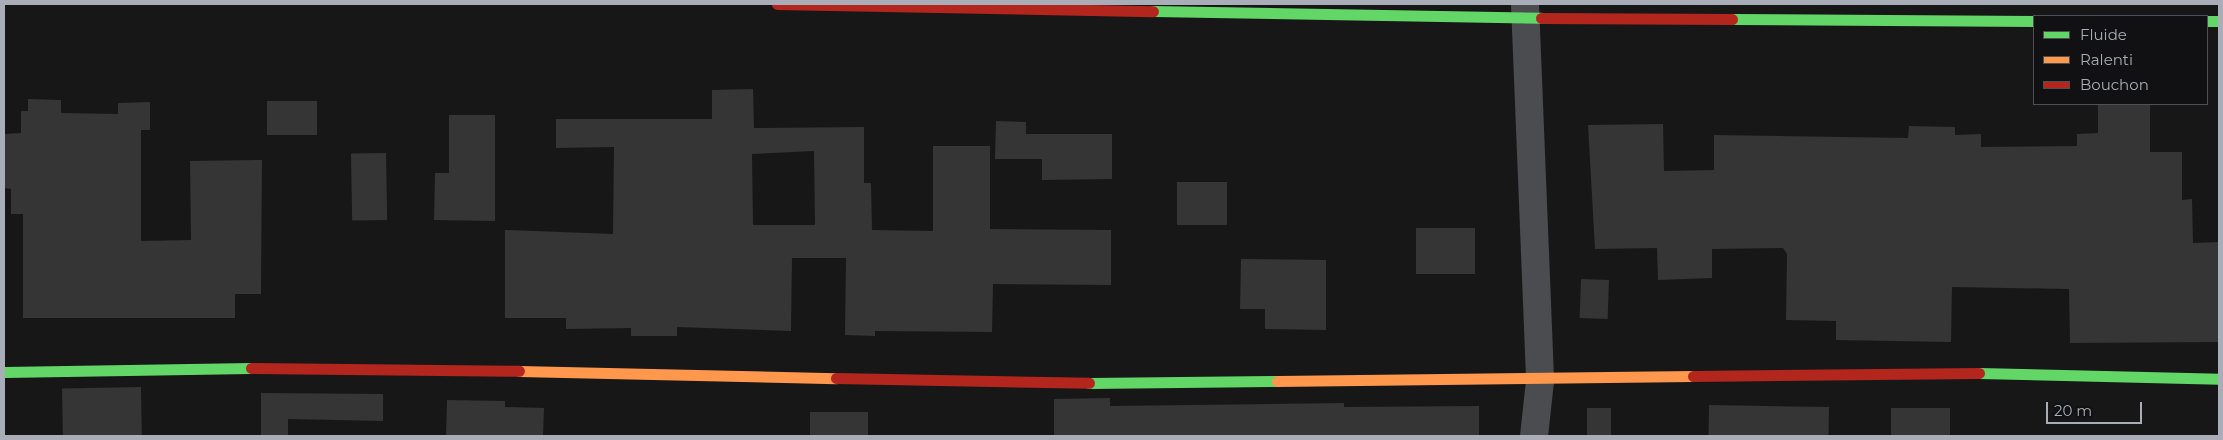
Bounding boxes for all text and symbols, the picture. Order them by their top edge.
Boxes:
legend [2033,15,2208,105]
text: Fluide [2080,25,2127,44]
text: Ralenti [2080,50,2133,69]
text: Bouchon [2080,75,2149,94]
scale bar [2048,392,2144,424]
text: 20 m [2054,401,2092,420]

